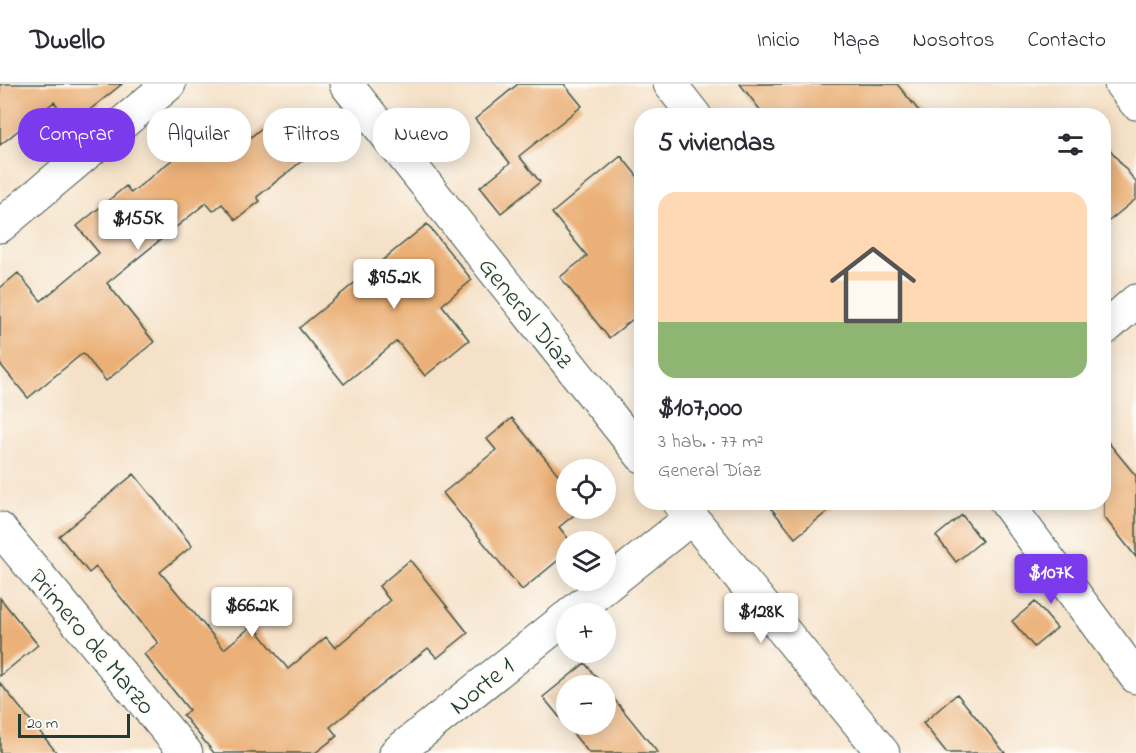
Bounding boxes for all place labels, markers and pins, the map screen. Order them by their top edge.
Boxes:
pin: $155K [96,200,180,251]
pin: $95.2K [345,259,443,310]
pin: $107K [1009,554,1093,605]
pin: $66.2K [203,587,301,638]
pin: $128K [719,593,803,644]

